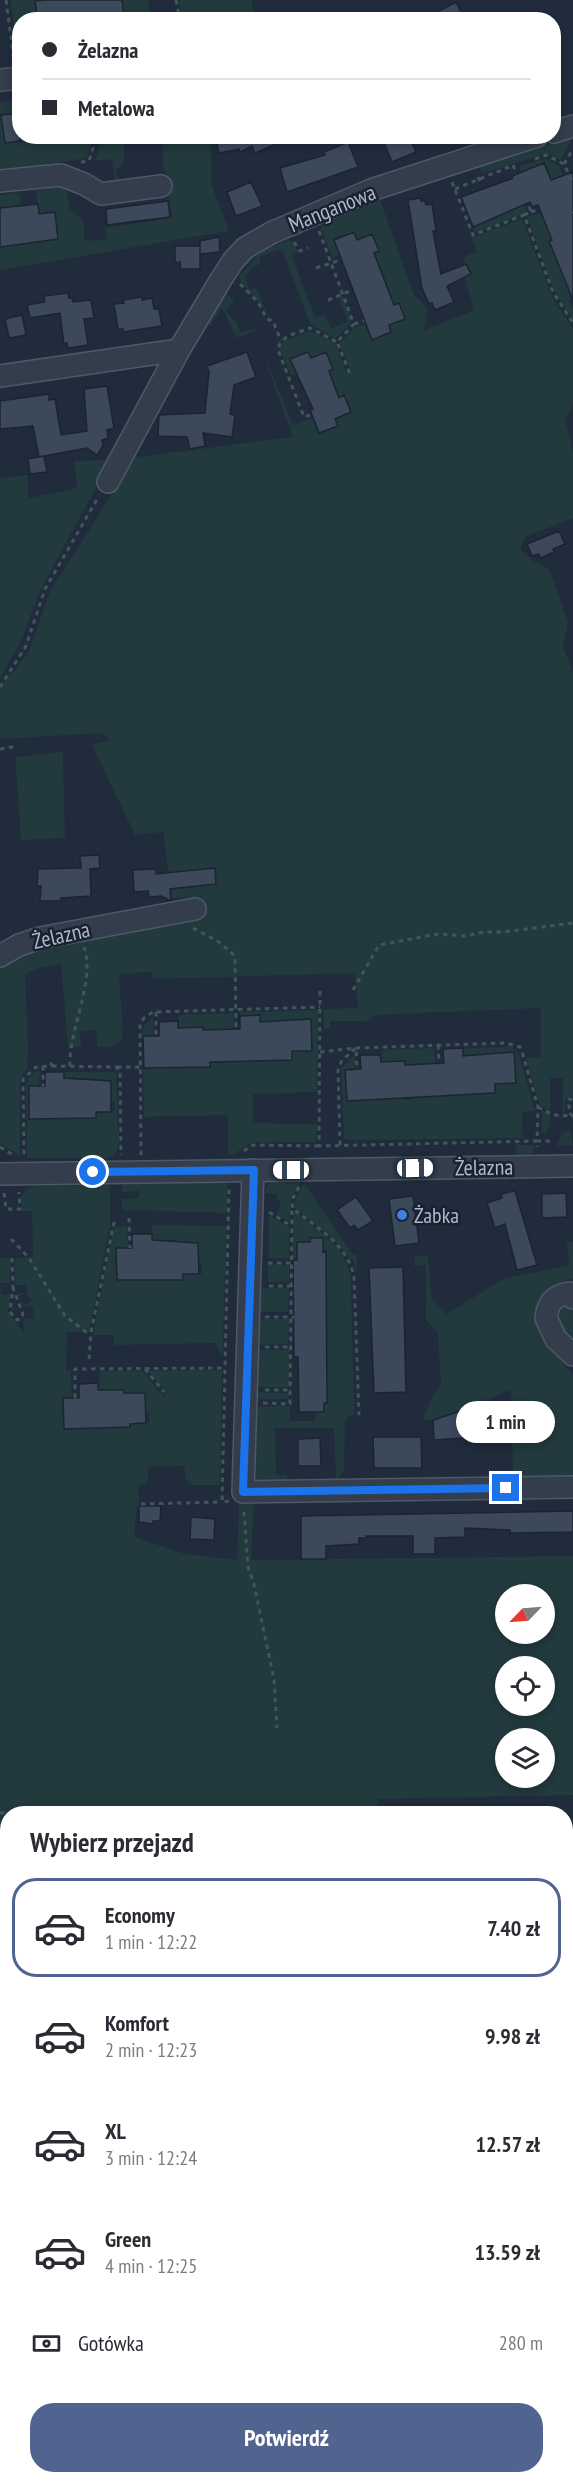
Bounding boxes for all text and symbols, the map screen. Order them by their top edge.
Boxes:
text: Żelazna [78,36,138,64]
text: Metalowa [78,94,155,122]
street label: Manganowa [284,178,380,238]
street label: Żelazna [29,915,93,955]
street label: Żelazna [455,1152,513,1182]
route start [79,1158,106,1185]
car [397,1159,433,1177]
car [273,1161,309,1179]
place label: Żabka [414,1201,459,1229]
marker: Żabka [395,1208,409,1222]
callout: 1 min [456,1401,556,1443]
text: 1 min [485,1409,526,1435]
route end [492,1474,519,1501]
north arrow [495,1584,555,1644]
map controls [495,1584,555,1788]
button: locate [495,1656,555,1716]
button: layers [495,1728,555,1788]
text: Wybierz przejazd [30,1825,194,1859]
icon: car [33,1901,87,1955]
text: Economy [105,1901,175,1929]
text: 7.40 zł [487,1914,540,1942]
text: 1 min · 12:22 [105,1929,197,1955]
icon: car [33,2009,87,2063]
text: Komfort [105,2009,169,2037]
text: 9.98 zł [485,2022,540,2050]
text: 2 min · 12:23 [105,2037,197,2063]
icon: car [33,2117,87,2171]
text: XL [105,2117,126,2145]
text: 12.57 zł [475,2130,540,2158]
text: 3 min · 12:24 [105,2145,197,2171]
icon: car [33,2225,87,2279]
text: Green [105,2225,151,2253]
text: 13.59 zł [475,2238,540,2266]
text: 4 min · 12:25 [105,2253,197,2279]
icon: cash [30,2327,63,2360]
text: Gotówka [78,2329,144,2357]
text: 280 m [499,2330,543,2356]
button: Potwierdź [30,2403,543,2472]

